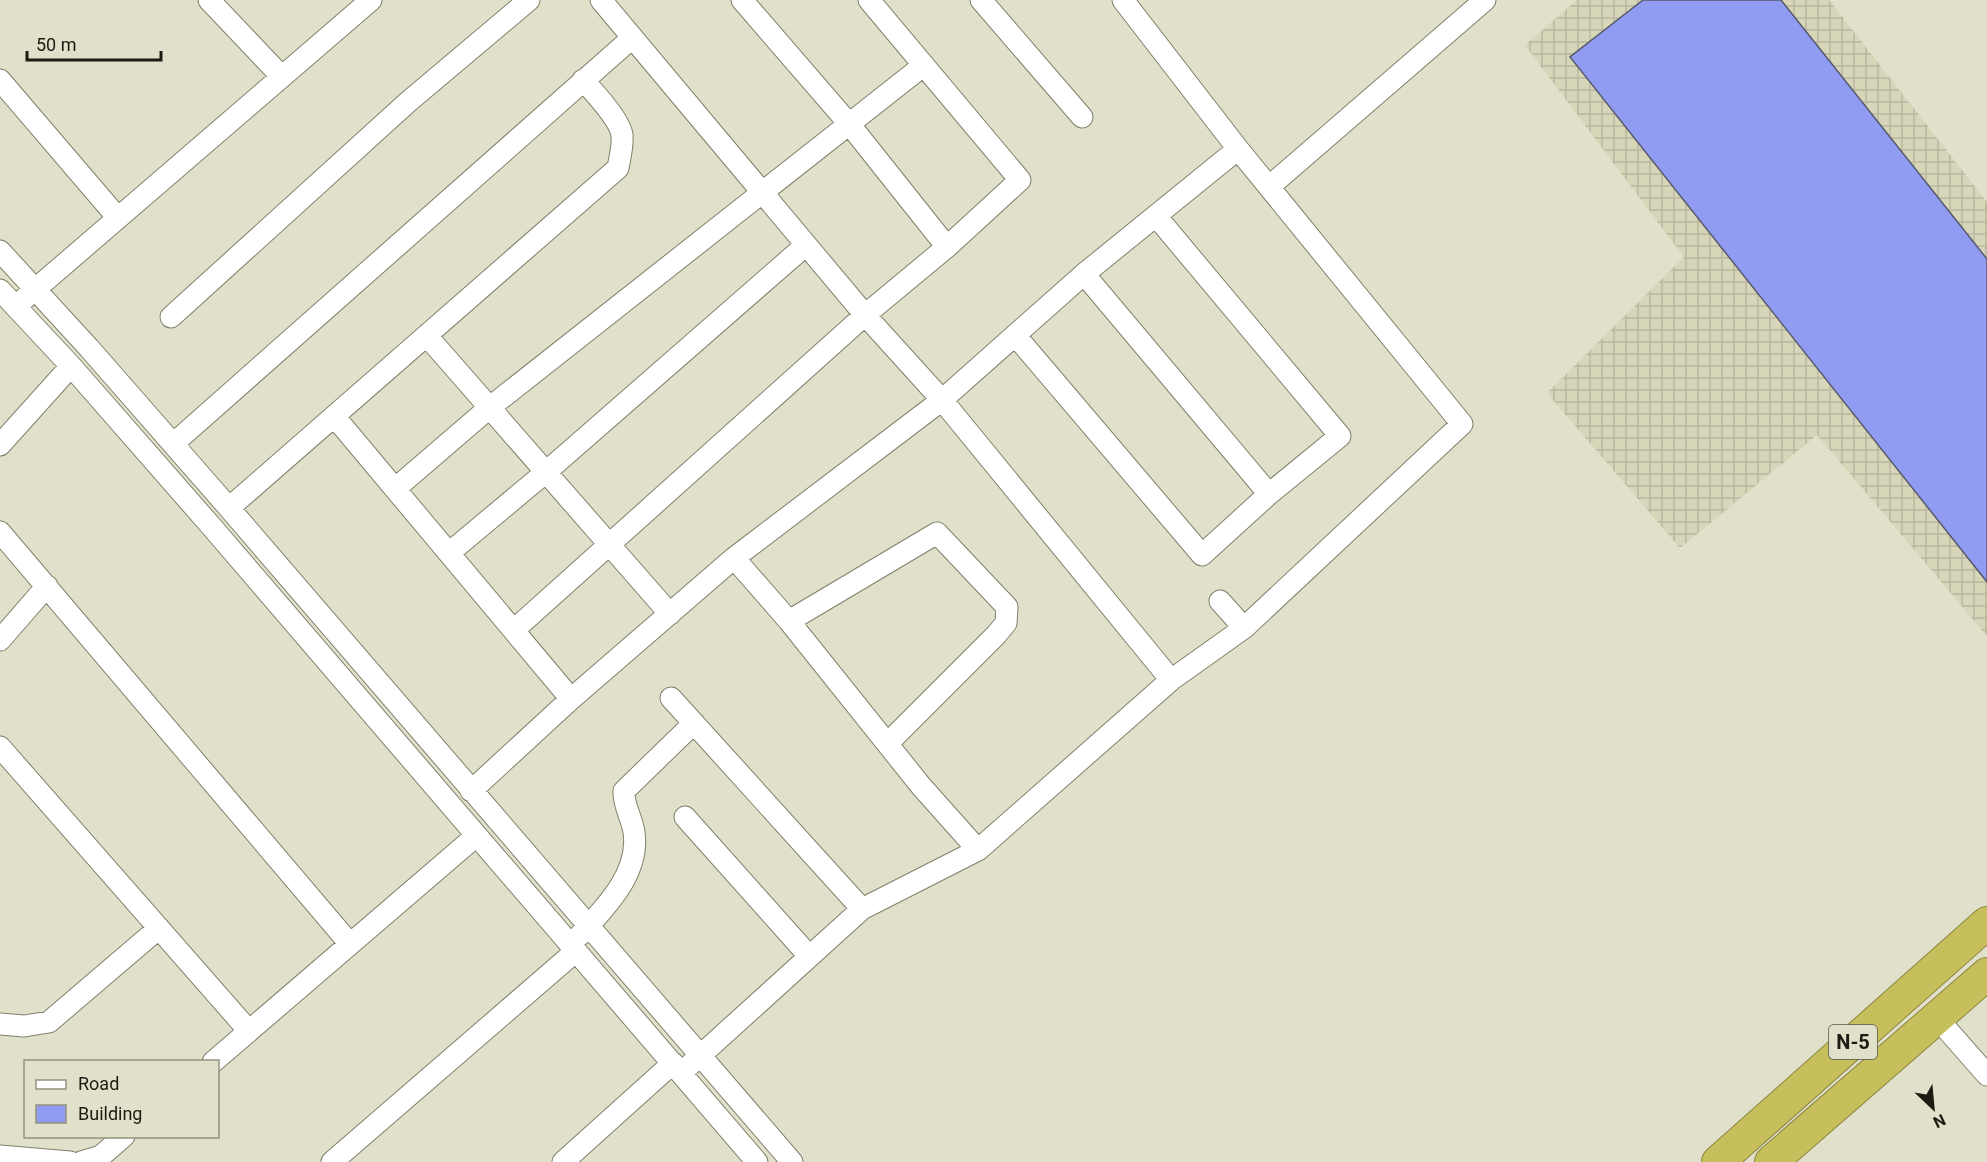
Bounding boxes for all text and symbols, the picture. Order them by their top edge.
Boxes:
scale bar [27,24,160,62]
text: 50 m [36,34,76,55]
road number: N-5 [1829,1025,1877,1059]
legend [24,1060,219,1138]
text: Road [78,1073,119,1094]
north arrow [1903,1078,1963,1138]
text: Building [78,1103,142,1124]
text: N [1930,1110,1949,1132]

